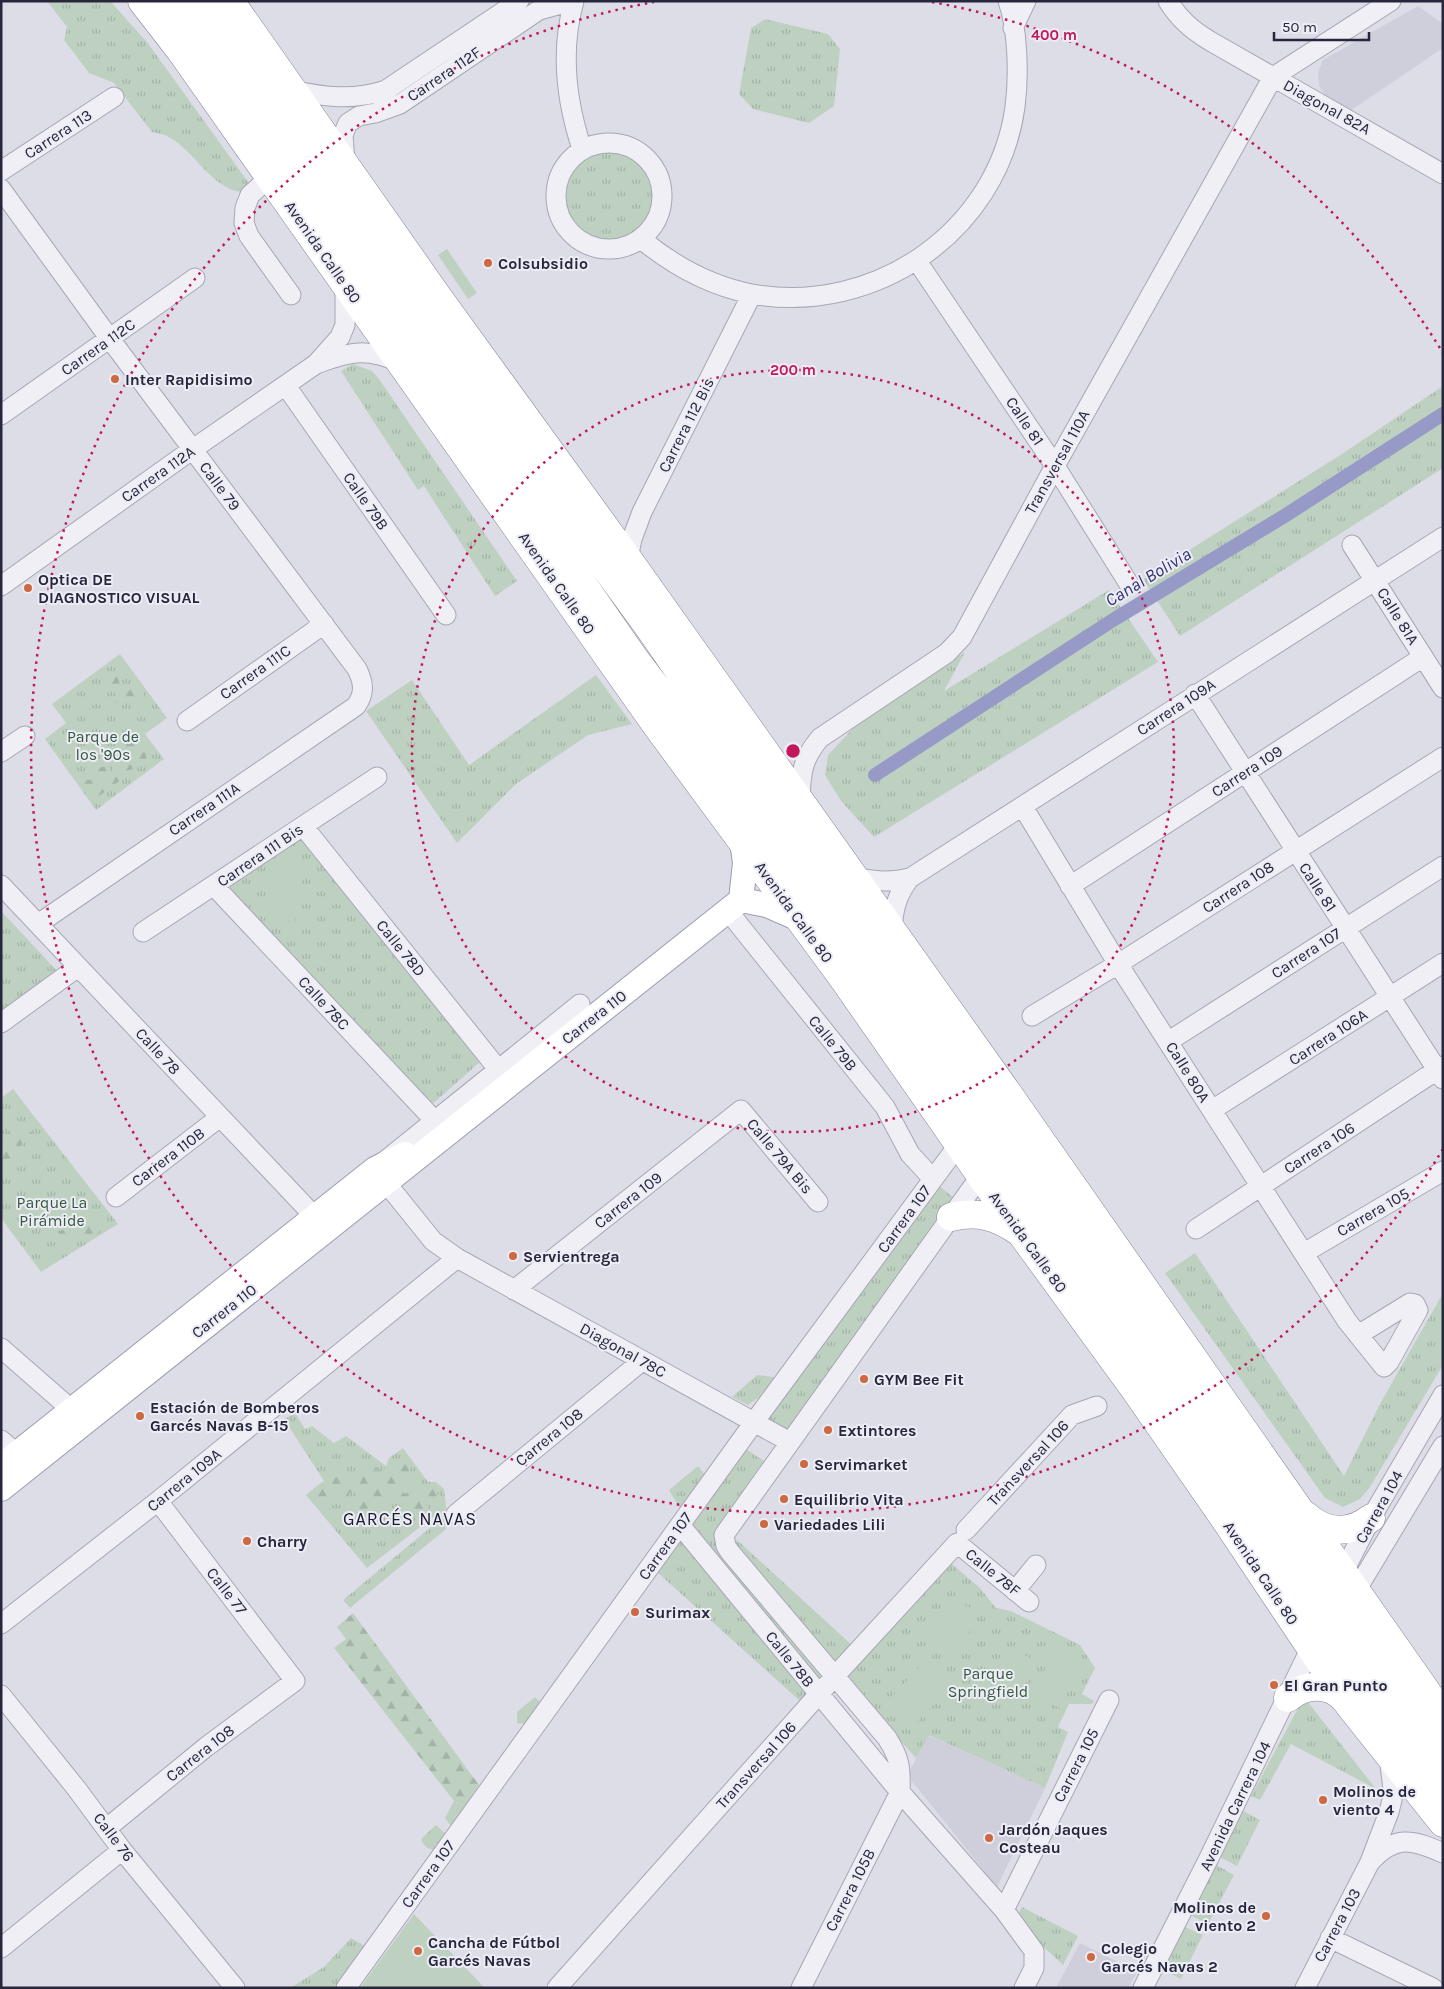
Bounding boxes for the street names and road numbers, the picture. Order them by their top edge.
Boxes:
street label: Carrera 112F [403,42,485,106]
street label: Diagonal 82A [1280,75,1374,139]
street label: Carrera 113 [21,105,95,163]
street label: Avenida Calle 80 [281,197,365,307]
street label: Carrera 112C [57,314,139,380]
street label: Carrera 112 Bis [654,375,718,475]
street label: Calle 81 [1002,393,1048,449]
street label: Transversal 110A [1021,407,1093,517]
street label: Carrera 112A [117,442,199,506]
street label: Calle 79 [195,458,245,514]
street label: Calle 79B [339,468,393,534]
street label: Avenida Calle 80 [515,528,599,638]
street label: Calle 81A [1373,584,1423,648]
street label: Carrera 111C [216,640,294,703]
street label: Carrera 109A [1133,675,1219,739]
street label: Carrera 109 [1208,741,1286,801]
street label: Carrera 111A [165,778,243,840]
street label: Carrera 111 Bis [213,819,307,891]
street label: Carrera 108 [1199,857,1277,917]
street label: Avenida Calle 80 [751,858,837,966]
street label: Calle 81 [1295,859,1341,915]
street label: Calle 78D [372,916,430,980]
street label: Carrera 107 [1268,923,1345,983]
street label: Calle 78C [294,972,354,1034]
street label: Carrera 110 [558,986,630,1048]
street label: Carrera 106A [1285,1005,1371,1069]
street label: Calle 79B [805,1011,861,1075]
street label: Calle 78 [132,1024,184,1078]
street label: Calle 80A [1162,1038,1214,1106]
street label: Calle 79A Bis [743,1114,817,1198]
street label: Carrera 106 [1280,1118,1358,1178]
street label: Carrera 110B [128,1123,208,1191]
street label: Carrera 109 [590,1168,666,1232]
street label: Carrera 107 [873,1181,935,1257]
street label: Carrera 105 [1333,1184,1413,1240]
street label: Avenida Calle 80 [985,1188,1071,1296]
street label: Carrera 110 [188,1280,260,1342]
street label: Diagonal 78C [576,1318,670,1382]
street label: Carrera 108 [511,1404,587,1470]
street label: Transversal 106 [983,1416,1073,1510]
street label: Carrera 109A [143,1444,225,1516]
street label: Carrera 104 [1351,1467,1407,1547]
street label: Carrera 107 [634,1508,696,1584]
street label: Avenida Calle 80 [1219,1518,1303,1628]
street label: Calle 78F [962,1544,1024,1600]
street label: Calle 77 [203,1564,252,1619]
street label: Calle 78B [762,1627,818,1691]
street label: Transversal 106 [712,1717,800,1813]
street label: Carrera 108 [162,1720,238,1786]
street label: Carrera 105 [1049,1725,1103,1805]
street label: Avenida Carrera 104 [1195,1738,1275,1874]
street label: Calle 76 [89,1809,139,1865]
street label: Carrera 107 [397,1836,459,1912]
street label: Carrera 105B [821,1845,879,1935]
street label: Carrera 103 [1310,1885,1364,1965]

